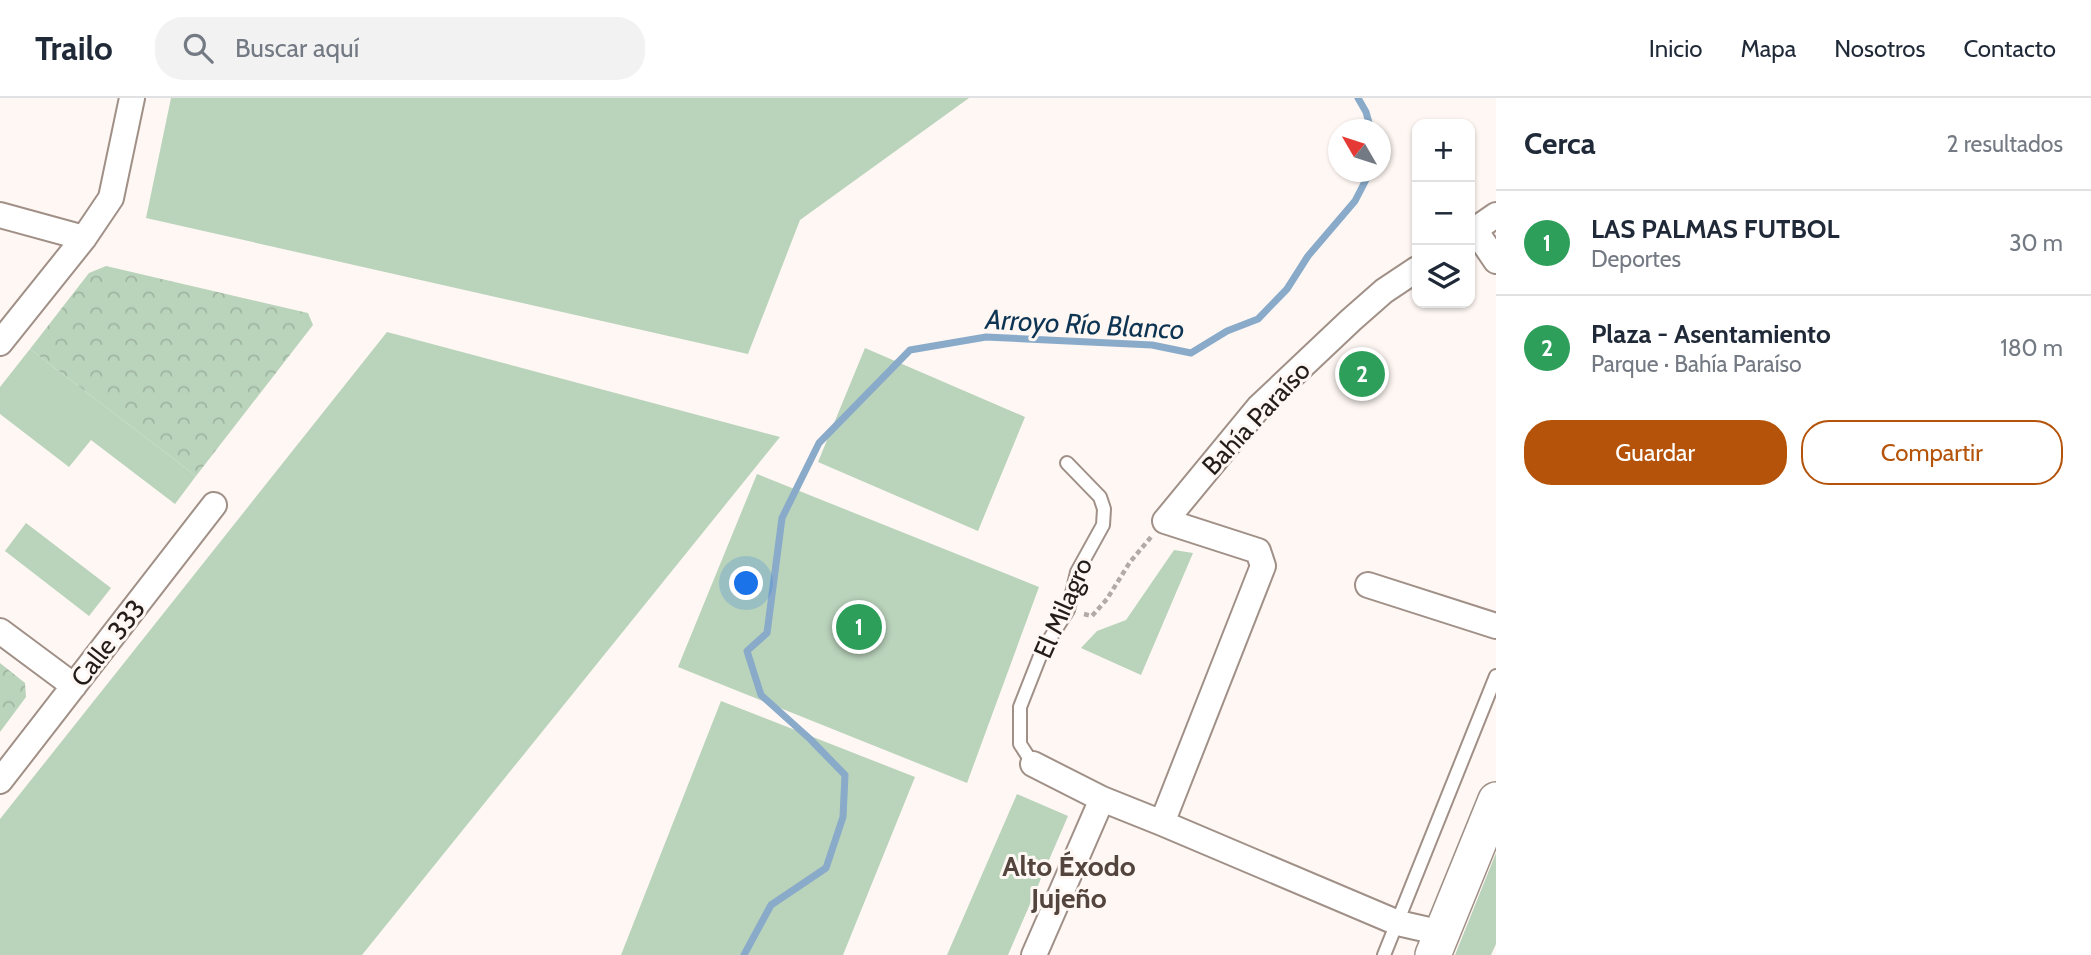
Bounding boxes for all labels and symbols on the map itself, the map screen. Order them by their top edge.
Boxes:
north arrow [1328,119,1391,182]
water label: Arroyo Río Blanco [983,302,1185,346]
pin: 2 [1339,348,1385,400]
street label: Bahía Paraíso [1195,354,1317,482]
street label: El Milagro [1027,553,1099,663]
your location [729,566,763,600]
street label: Calle 333 [64,593,152,693]
pin: 1 [836,601,882,653]
district label: Alto Éxodo Jujeño [1002,849,1136,915]

